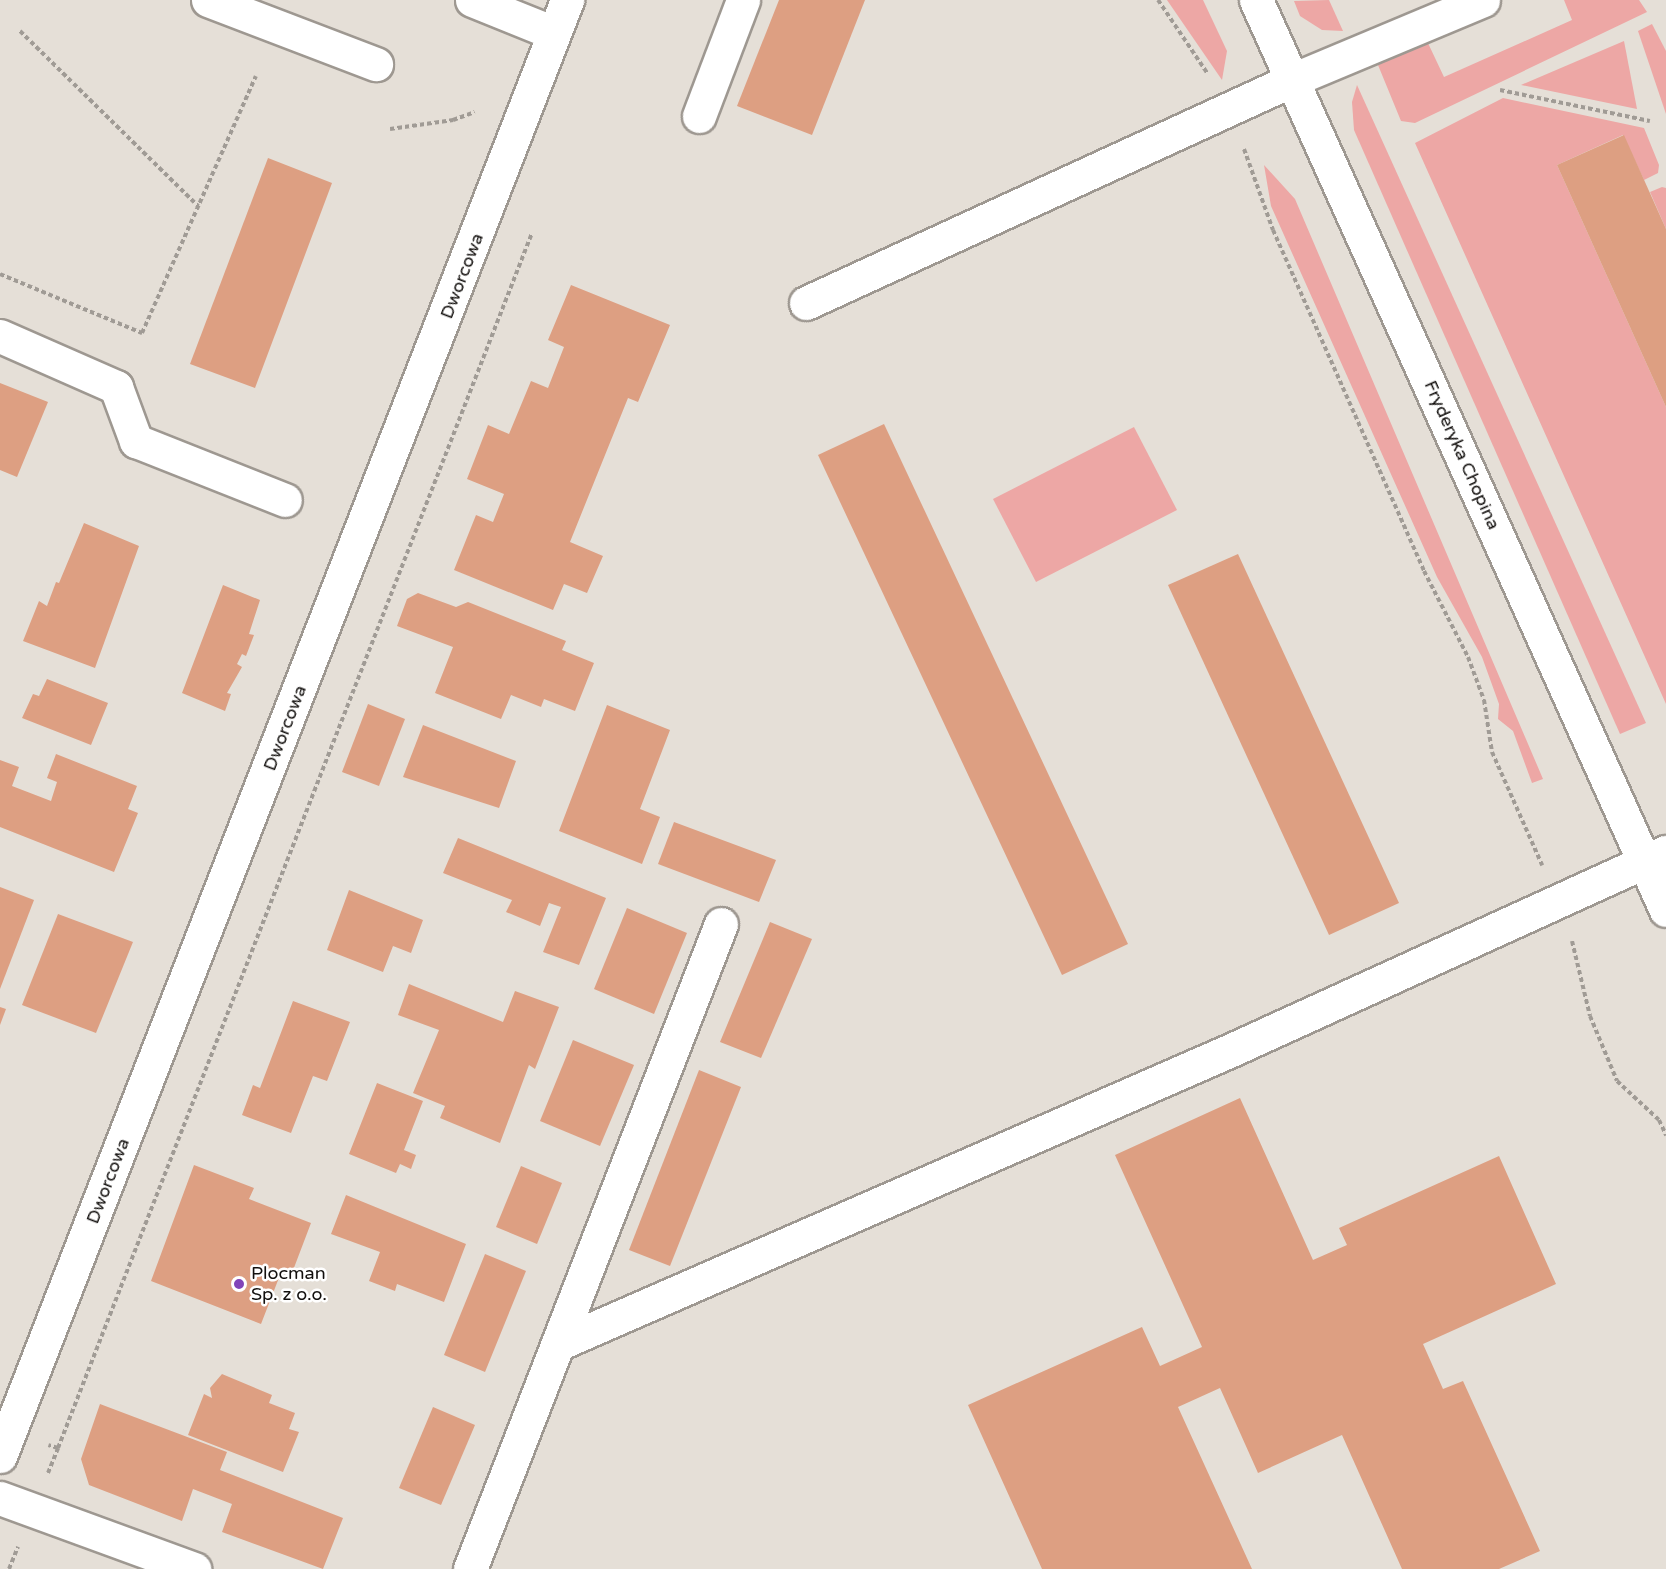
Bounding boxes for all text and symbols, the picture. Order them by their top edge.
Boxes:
street label: Dworcowa [436,230,488,322]
street label: Fryderyka Chopina [1419,377,1505,533]
street label: Dworcowa [259,682,311,774]
street label: Dworcowa [82,1135,134,1227]
place label: Plocman Sp. z o.o. [251,1263,327,1306]
marker: Plocman Sp. z o.o. [232,1277,246,1291]

